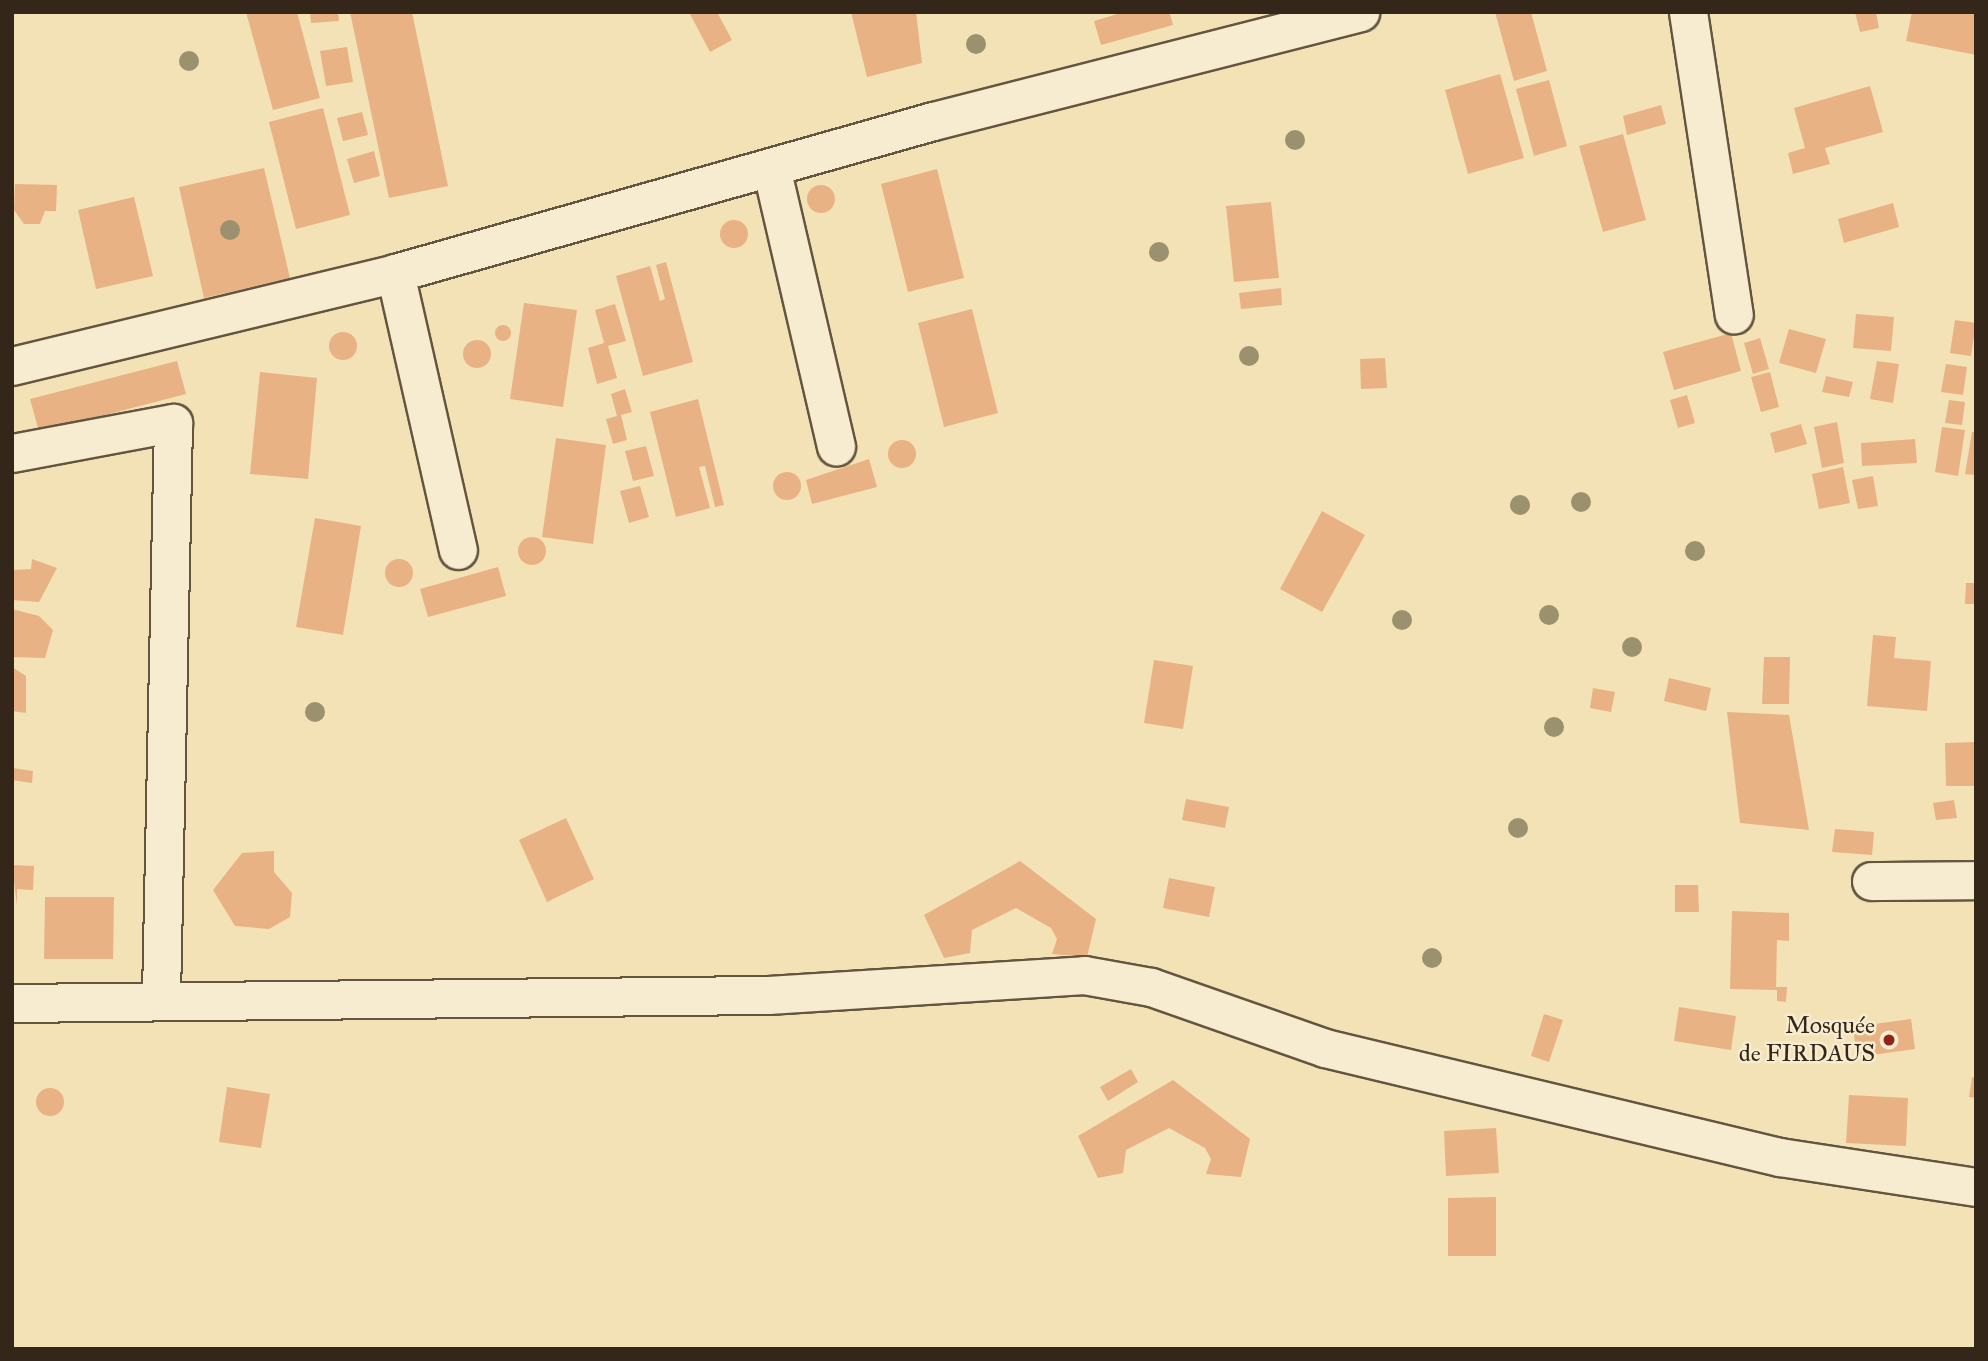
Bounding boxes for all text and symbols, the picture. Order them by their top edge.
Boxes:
place label: Mosquée de FIRDAUS [1739,1012,1875,1068]
marker: Mosquée de FIRDAUS [1881,1032,1897,1048]

